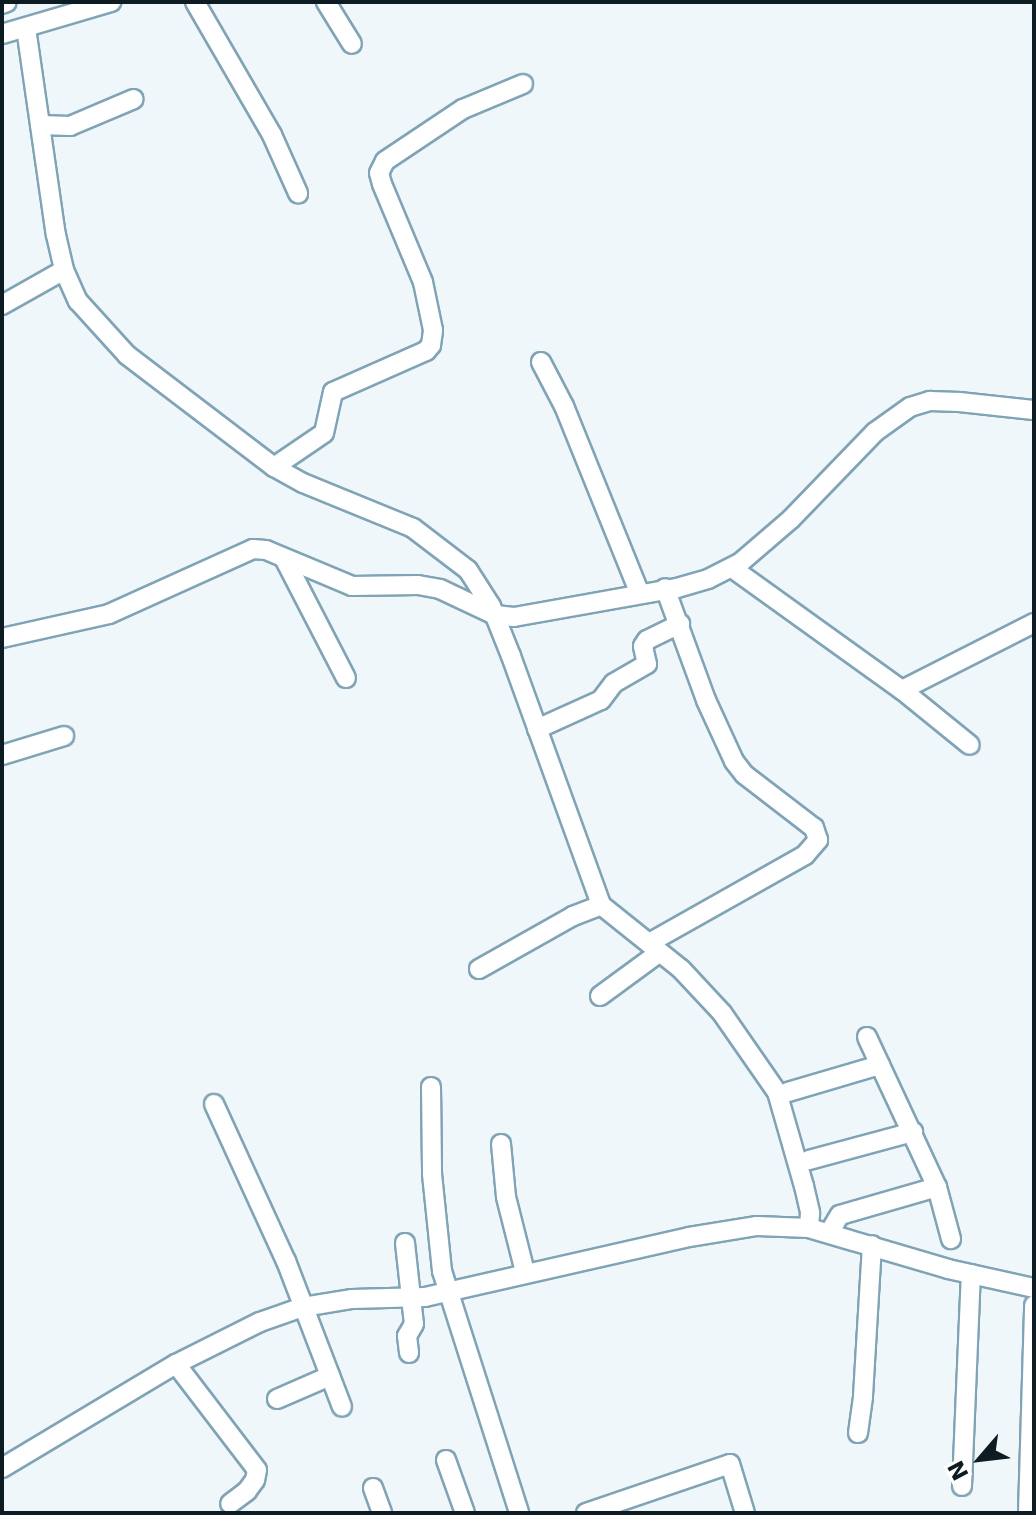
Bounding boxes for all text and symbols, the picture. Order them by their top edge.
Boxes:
north arrow [940,1419,1020,1499]
text: N [943,1457,974,1485]

